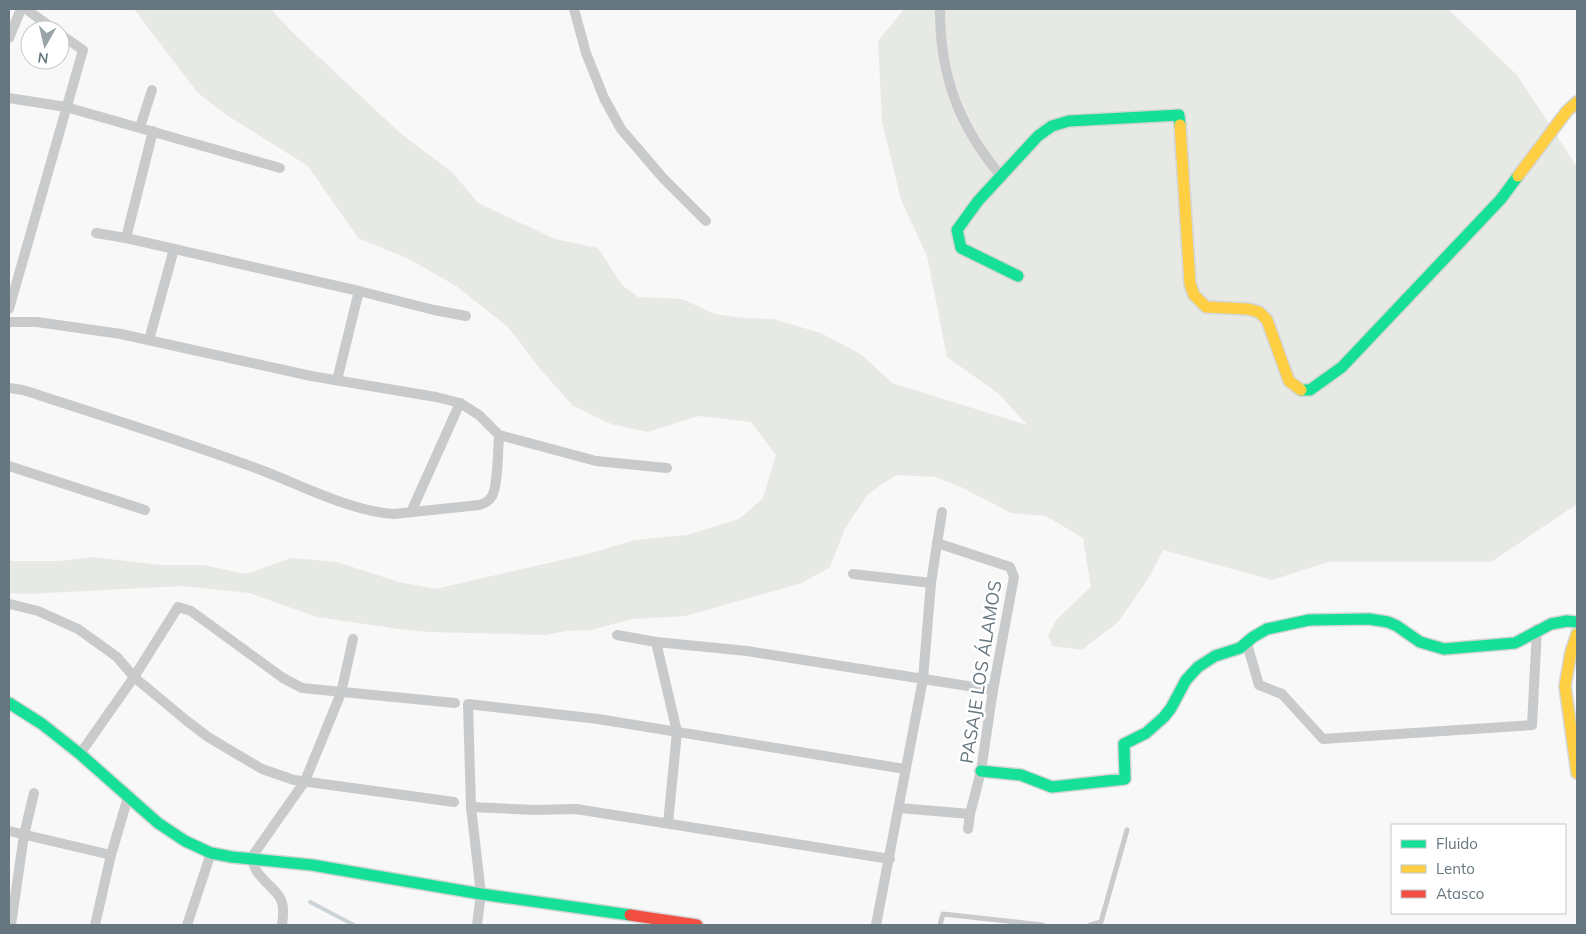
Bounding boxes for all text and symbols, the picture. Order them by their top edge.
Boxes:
north arrow [20,20,70,70]
text: N [37,48,50,68]
street label: PASAJE LOS ÁLAMOS [955,579,1006,765]
legend [1391,824,1566,914]
text: Fluido [1436,834,1478,853]
text: Lento [1436,859,1475,878]
text: Atasco [1436,884,1484,903]

